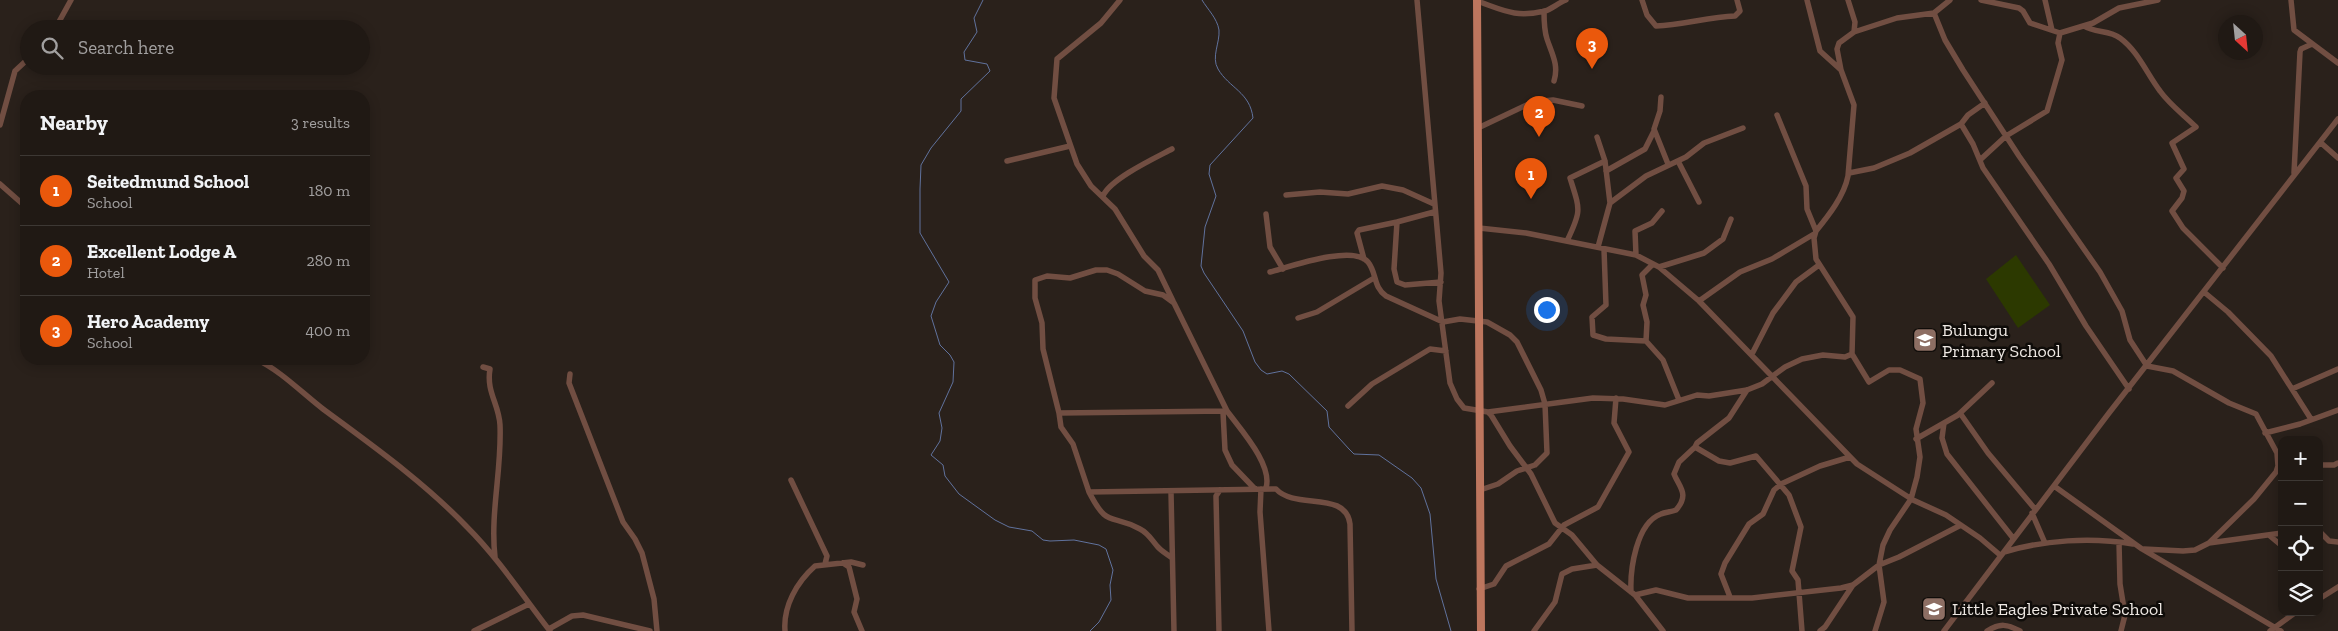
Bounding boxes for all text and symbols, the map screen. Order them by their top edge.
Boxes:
north arrow [2218,15,2263,60]
search box [20,20,370,75]
pin: 3 [1576,28,1608,69]
icon: search [38,34,66,62]
text: Search here [78,36,174,59]
pin: 2 [1523,96,1555,137]
text: Nearby [40,110,108,135]
text: 3 results [291,113,350,132]
pin: 1 [1515,158,1547,199]
text: Seitedmund School [87,170,249,193]
text: 1 [53,181,59,200]
text: 180 m [309,181,350,200]
text: School [87,193,133,212]
text: Excellent Lodge A [87,240,236,263]
text: 2 [52,251,60,270]
text: 280 m [306,251,350,270]
text: Hotel [87,263,125,282]
your location [1534,297,1560,323]
text: Hero Academy [87,310,209,333]
place label: Bulungu Primary School [1942,319,2061,362]
text: 3 [52,321,60,340]
text: 400 m [306,321,350,340]
school or university icon: Bulungu Primary School [1912,327,1938,353]
text: School [87,333,133,352]
map controls [2278,436,2323,616]
button: + [2278,436,2323,481]
button: − [2278,481,2323,526]
button: locate [2278,526,2323,571]
button: layers [2278,571,2323,616]
school or university icon: Little Eagles Private School [1921,596,1947,622]
place label: Little Eagles Private School [1952,598,2163,620]

